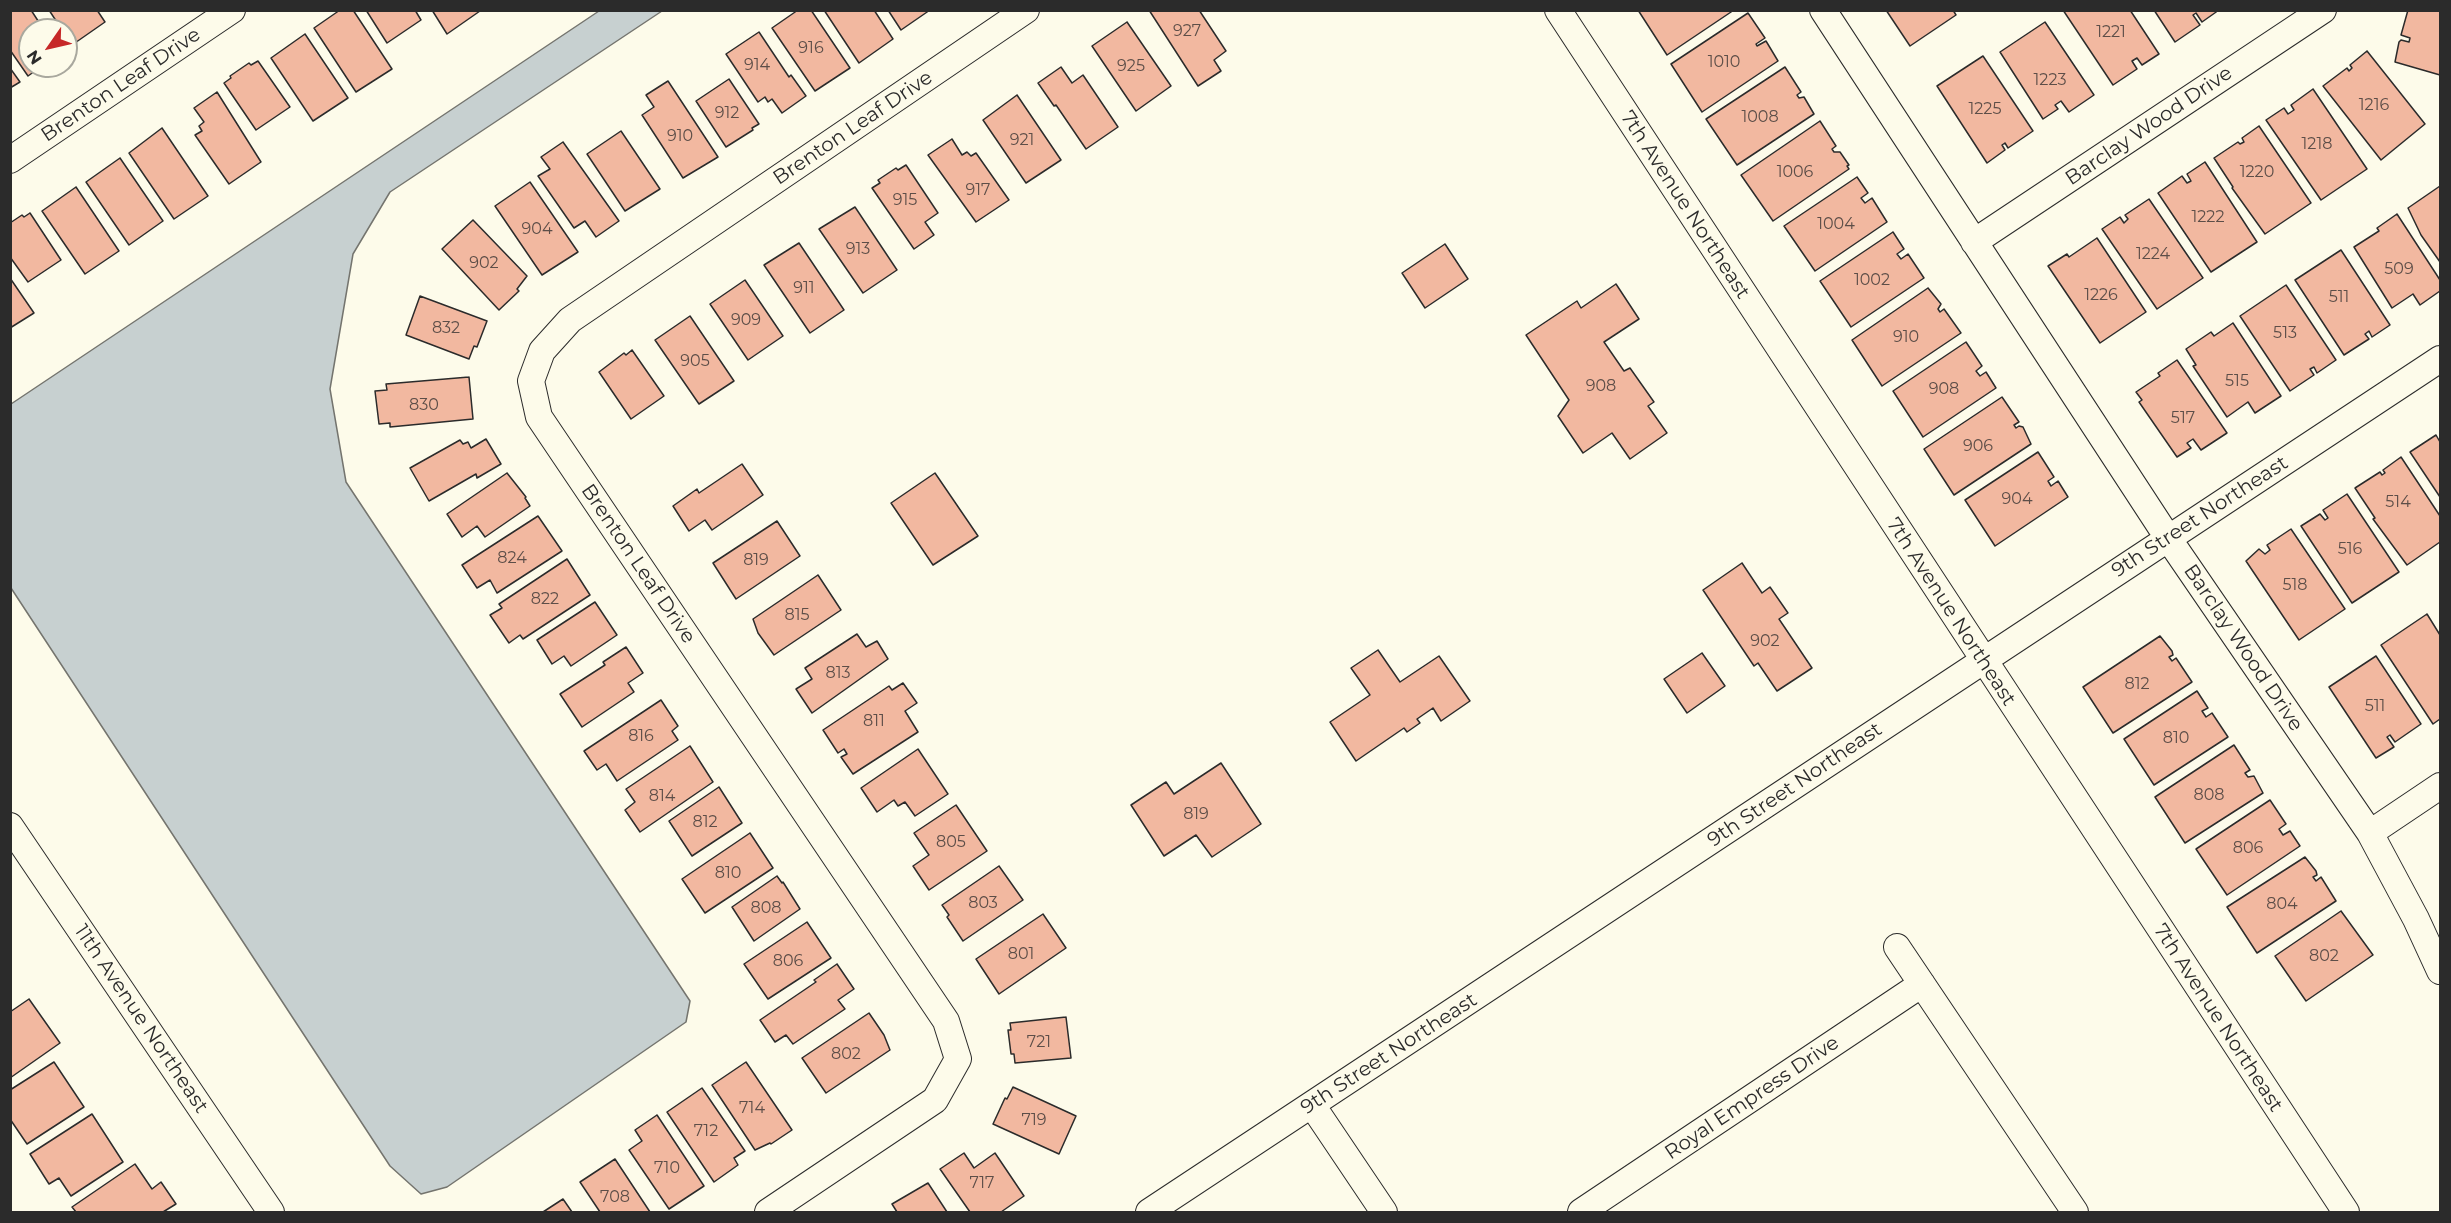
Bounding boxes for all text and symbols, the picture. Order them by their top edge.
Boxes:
north arrow [18,18,78,78]
house number: 927 [1173,21,1201,41]
house number: 1221 [2096,22,2126,42]
street label: Brenton Leaf Drive [37,23,205,147]
house number: 916 [798,38,824,58]
text: N [23,47,46,68]
house number: 1010 [1708,52,1740,72]
house number: 914 [744,55,770,75]
house number: 925 [1117,56,1145,76]
street label: Barclay Wood Drive [2061,61,2237,191]
street label: Brenton Leaf Drive [769,66,937,190]
house number: 1223 [2034,70,2066,90]
house number: 1216 [2359,95,2389,115]
house number: 1225 [1968,99,2002,119]
house number: 912 [715,103,739,123]
street label: 7th Avenue Northeast [1615,107,1755,303]
house number: 1008 [1741,107,1779,127]
house number: 910 [667,126,693,146]
house number: 921 [1010,130,1034,150]
house number: 1218 [2302,134,2332,154]
house number: 1006 [1777,162,1813,182]
house number: 1220 [2240,162,2274,182]
house number: 917 [966,180,990,200]
house number: 915 [893,190,917,210]
house number: 1222 [2191,207,2225,227]
house number: 1004 [1817,214,1855,234]
house number: 904 [522,219,552,239]
house number: 913 [846,239,870,259]
house number: 1224 [2136,244,2170,264]
house number: 902 [469,253,499,273]
house number: 509 [2384,259,2414,279]
house number: 1002 [1854,270,1890,290]
house number: 911 [793,278,815,298]
house number: 1226 [2084,285,2118,305]
house number: 511 [2329,287,2349,307]
house number: 909 [731,310,761,330]
house number: 832 [432,318,460,338]
house number: 513 [2273,323,2297,343]
house number: 910 [1893,327,1919,347]
house number: 905 [680,351,710,371]
house number: 515 [2225,371,2249,391]
house number: 908 [1586,376,1616,396]
house number: 908 [1929,379,1959,399]
house number: 830 [409,395,439,415]
house number: 517 [2171,408,2195,428]
house number: 906 [1963,436,1993,456]
street label: 9th Street Northeast [2107,451,2293,583]
street label: Brenton Leaf Drive [576,480,700,648]
house number: 904 [2002,489,2032,509]
house number: 514 [2385,492,2411,512]
street label: 7th Avenue Northeast [1881,514,2021,710]
house number: 516 [2338,539,2362,559]
house number: 824 [497,548,527,568]
house number: 819 [743,550,769,570]
street label: Barclay Wood Drive [2178,560,2308,736]
house number: 518 [2282,575,2308,595]
house number: 822 [531,589,559,609]
house number: 815 [784,605,810,625]
house number: 902 [1750,631,1780,651]
house number: 813 [825,663,851,683]
house number: 812 [2124,674,2150,694]
house number: 511 [2365,696,2385,716]
house number: 811 [863,711,885,731]
street label: 9th Street Northeast [1703,718,1887,852]
house number: 816 [628,726,654,746]
house number: 810 [2163,728,2189,748]
house number: 808 [2193,785,2225,805]
house number: 814 [649,786,675,806]
house number: 819 [1183,804,1209,824]
house number: 812 [692,812,718,832]
house number: 805 [936,832,966,852]
house number: 806 [2233,838,2263,858]
house number: 810 [715,863,741,883]
house number: 803 [968,893,998,913]
house number: 804 [2266,894,2298,914]
house number: 808 [750,898,782,918]
street label: 11th Avenue Northeast [69,920,213,1118]
street label: 7th Avenue Northeast [2148,920,2288,1116]
house number: 801 [1008,944,1034,964]
house number: 802 [2309,946,2339,966]
house number: 806 [773,951,803,971]
street label: 9th Street Northeast [1296,988,1482,1120]
street label: Royal Empress Drive [1660,1031,1844,1165]
house number: 721 [1027,1032,1051,1052]
house number: 802 [831,1044,861,1064]
house number: 714 [739,1098,765,1118]
house number: 719 [1021,1110,1047,1130]
house number: 712 [694,1121,718,1141]
house number: 710 [654,1158,680,1178]
house number: 717 [970,1173,994,1193]
house number: 708 [600,1187,630,1207]

